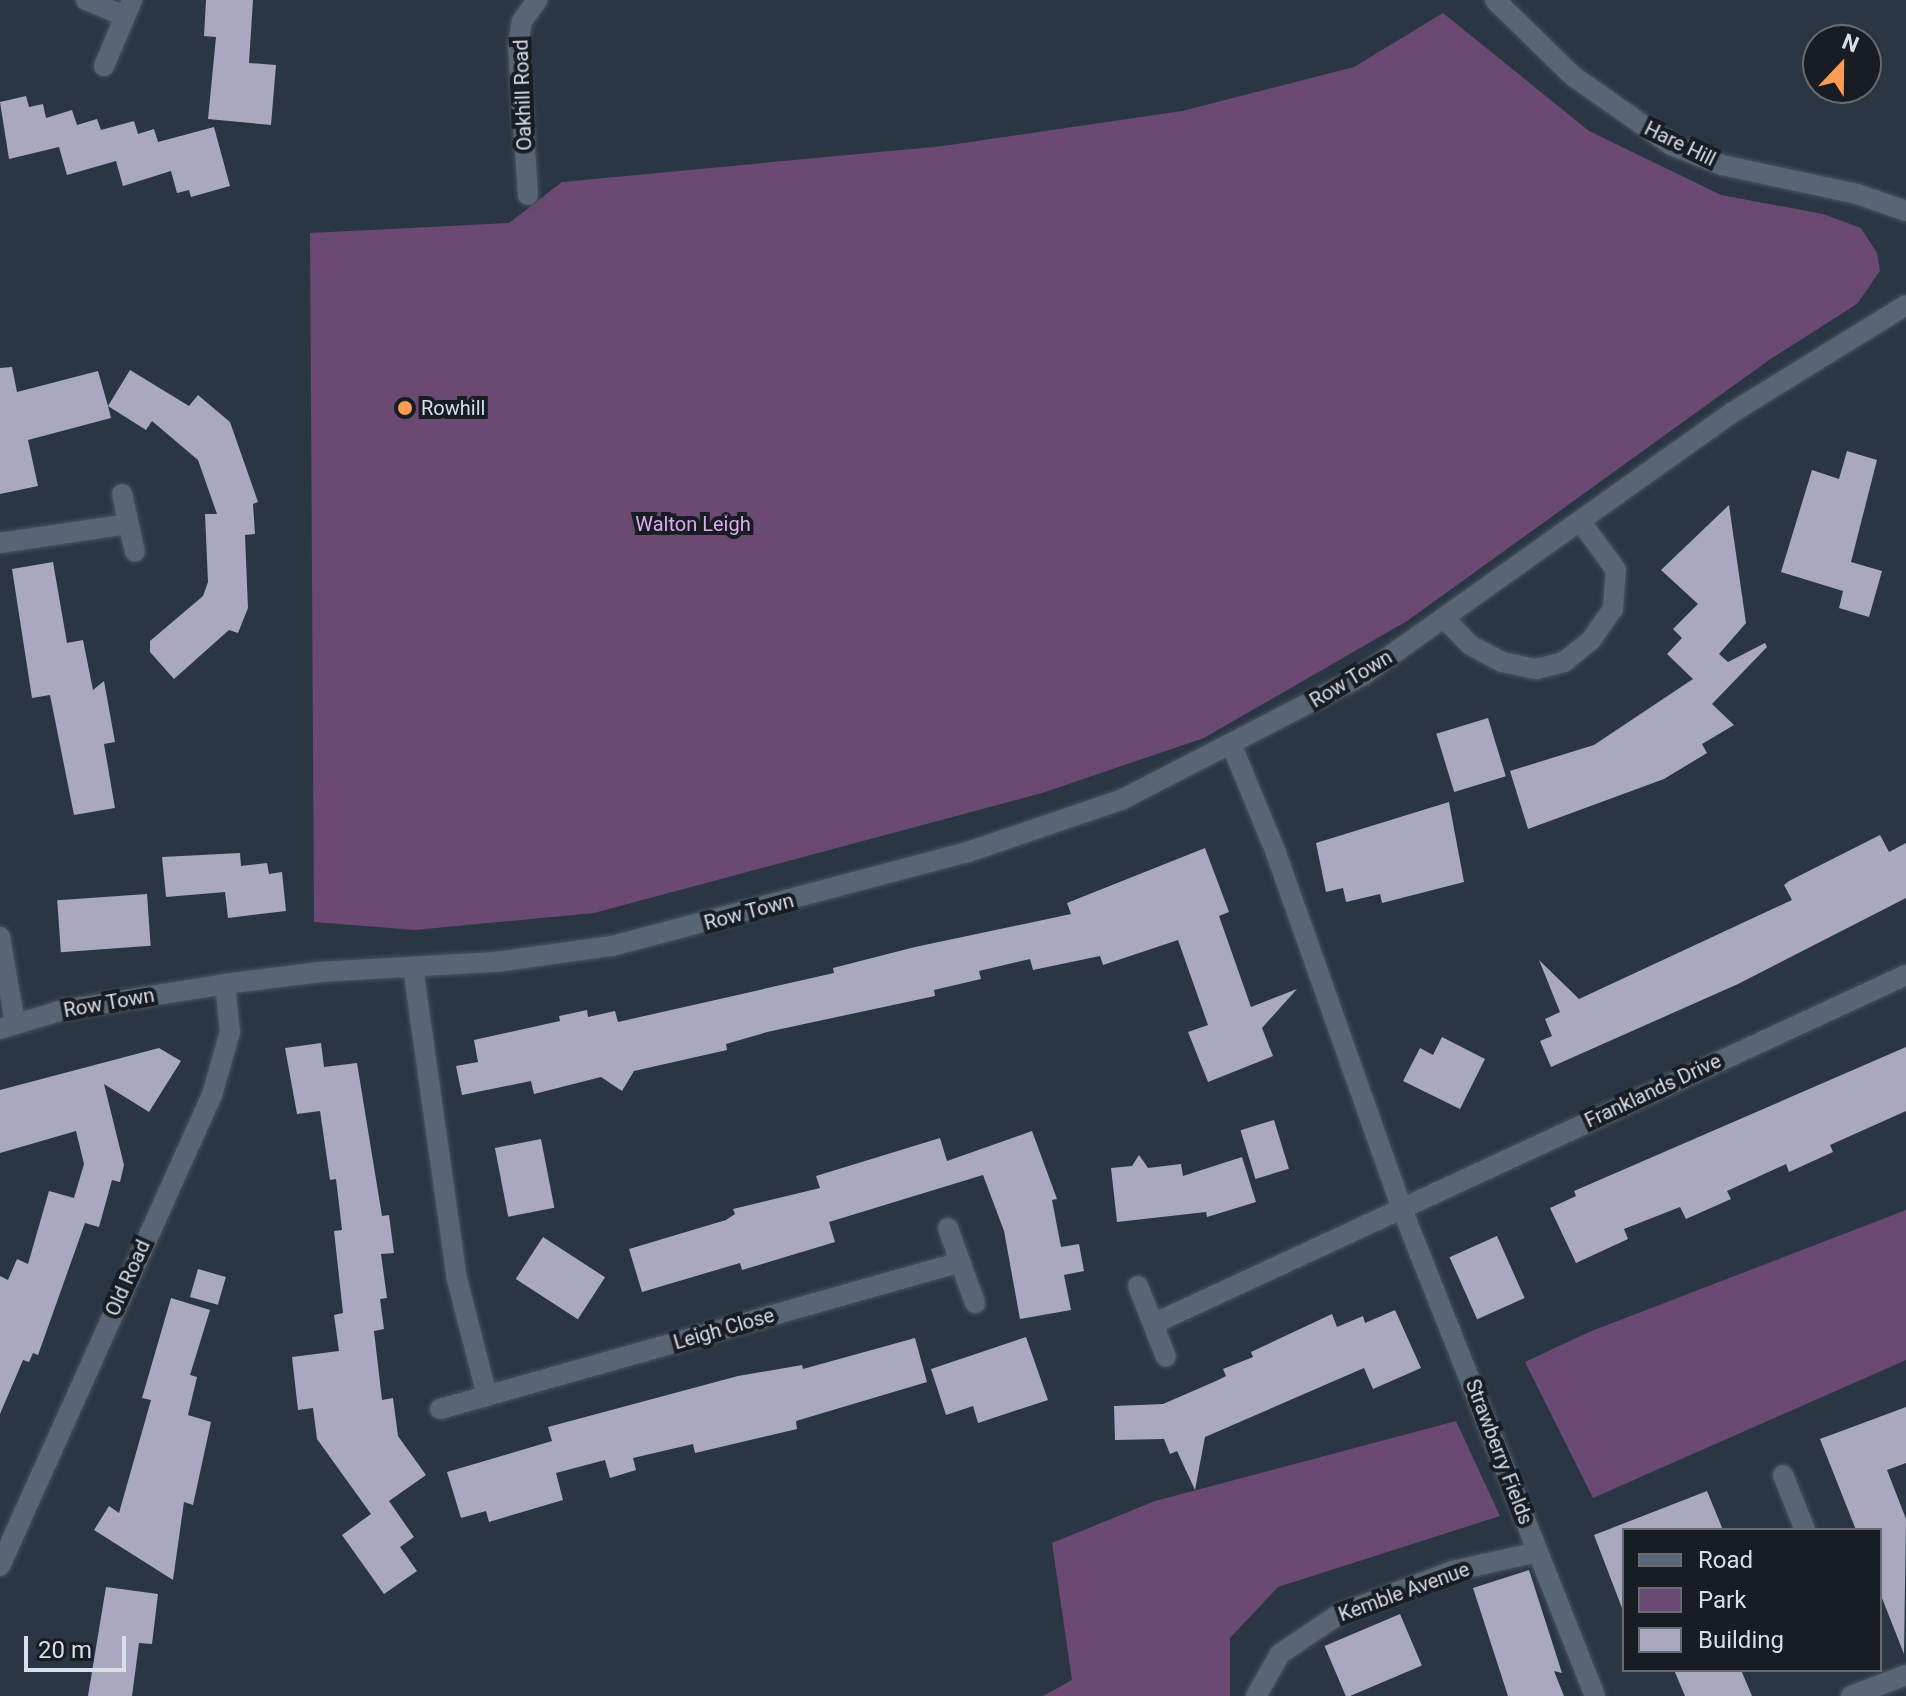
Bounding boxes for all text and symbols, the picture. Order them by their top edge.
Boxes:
north arrow [1802,24,1882,104]
text: N [1839,29,1862,58]
street label: Oakhill Road [509,39,537,151]
street label: Hare Hill [1641,117,1719,171]
place label: Rowhill [421,396,485,420]
marker: Rowhill [396,399,414,417]
park label: Walton Leigh [635,512,751,536]
street label: Row Town [1305,645,1397,713]
street label: Row Town [701,888,797,936]
street label: Row Town [62,983,156,1023]
street label: Franklands Drive [1581,1049,1725,1133]
street label: Old Road [101,1236,155,1320]
street label: Leigh Close [671,1303,777,1355]
street label: Strawberry Fields [1460,1376,1538,1528]
legend [1622,1528,1882,1672]
text: Road [1698,1546,1753,1574]
street label: Kemble Avenue [1335,1557,1473,1627]
text: Park [1698,1586,1746,1614]
scale bar [28,1620,130,1670]
text: Building [1698,1626,1784,1654]
text: 20 m [38,1636,92,1664]

